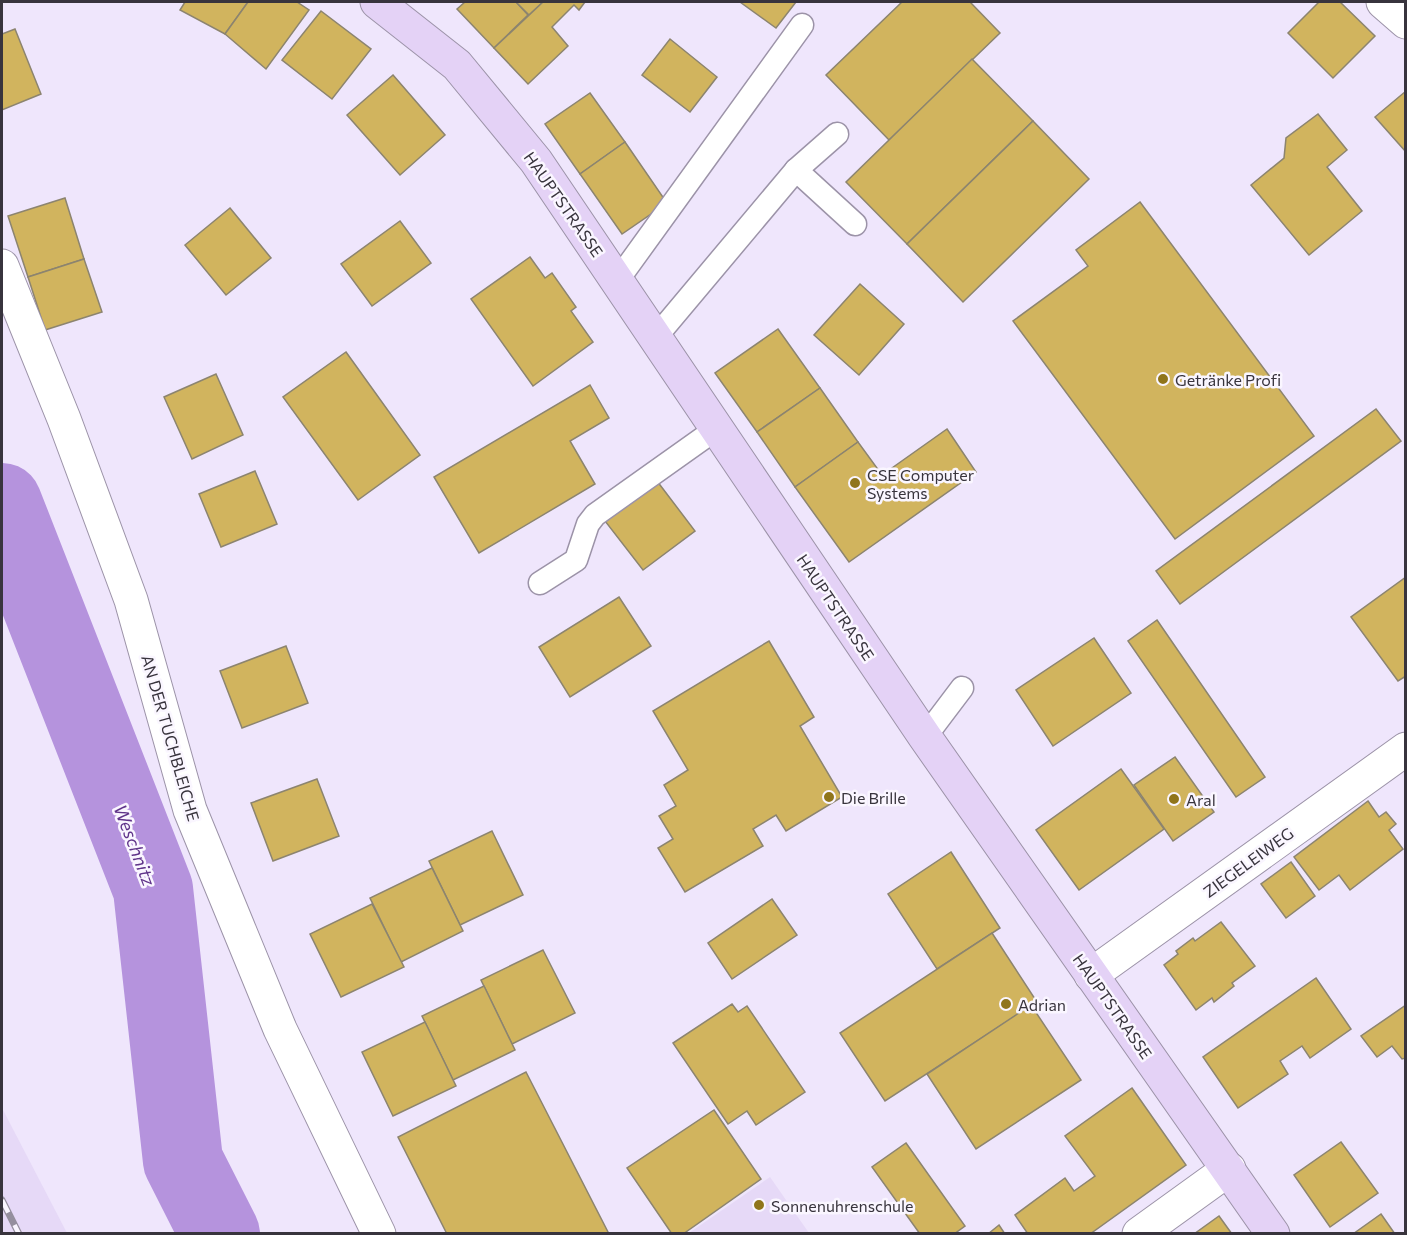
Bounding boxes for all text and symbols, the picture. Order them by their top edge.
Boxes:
street label: HAUPTSTRASSE [521,148,607,260]
place label: Getränke Profi [1175,370,1281,389]
marker: Getränke Profi [1156,372,1170,386]
place label: CSE Computer Systems [867,465,975,502]
marker: CSE Computer Systems [848,476,862,490]
street label: HAUPTSTRASSE [793,550,879,664]
street label: AN DER TUCHBLEICHE [138,653,204,823]
place label: Die Brille [841,788,906,807]
marker: Die Brille [822,790,836,804]
place label: Aral [1186,790,1216,809]
marker: Aral [1167,792,1181,806]
water label: Weschnitz [109,801,161,889]
street label: ZIEGELEIWEG [1199,823,1297,901]
street label: HAUPTSTRASSE [1070,950,1156,1062]
place label: Adrian [1018,995,1066,1014]
marker: Adrian [999,997,1013,1011]
place label: Sonnenuhrenschule [771,1196,914,1215]
marker: Sonnenuhrenschule [752,1198,766,1212]

